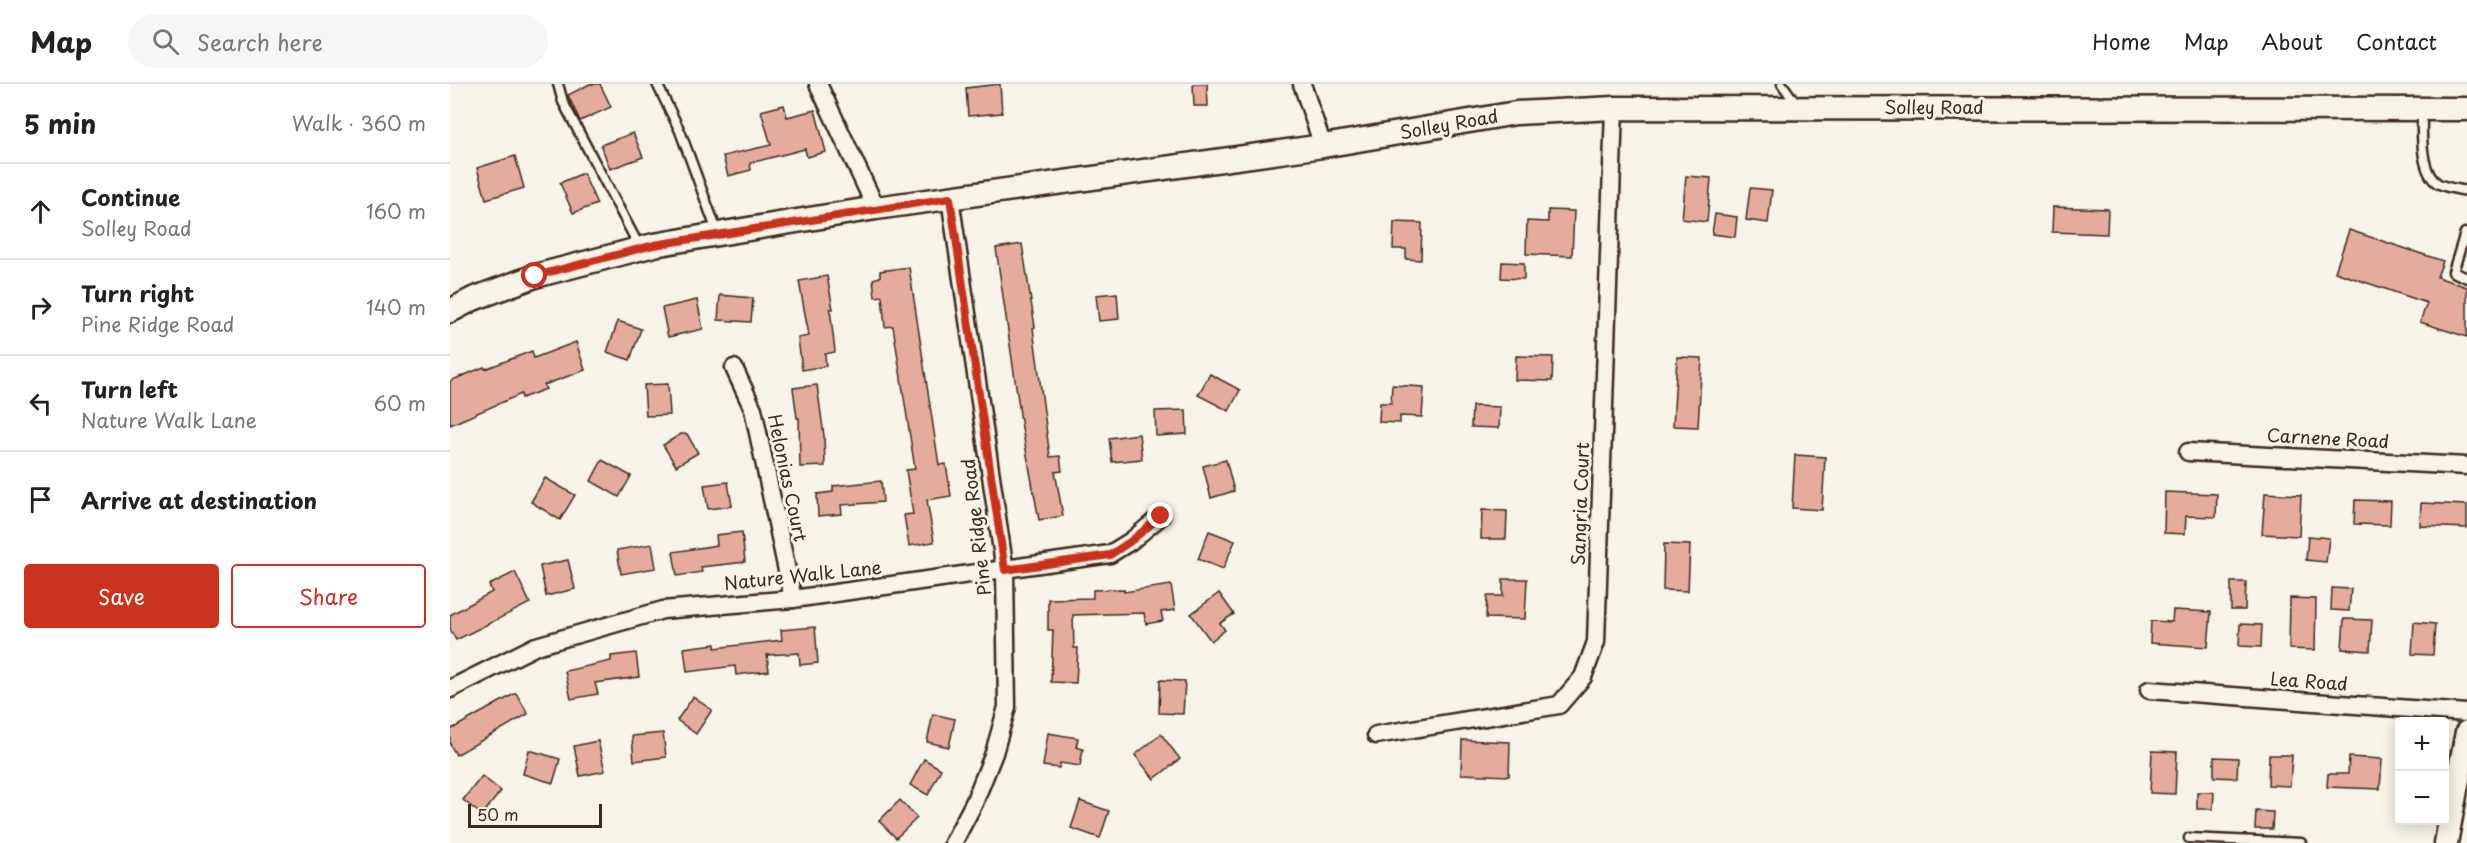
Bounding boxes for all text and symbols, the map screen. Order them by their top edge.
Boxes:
search box [128,14,548,68]
text: Map [30,20,92,63]
icon: search [149,25,182,58]
text: Search here [197,25,323,58]
text: Home [2092,25,2151,57]
text: Map [2184,25,2229,57]
text: About [2262,25,2323,57]
text: Contact [2356,25,2437,57]
street label: Solley Road [1884,93,1984,120]
street label: Solley Road [1397,102,1500,145]
text: 5 min [24,104,96,143]
text: Walk · 360 m [292,108,426,138]
text: Continue [81,180,180,213]
icon: ahead [24,195,57,228]
text: 160 m [366,196,426,226]
text: Solley Road [81,213,192,243]
route start [521,262,547,288]
text: Turn right [81,276,194,309]
icon: right [24,291,57,324]
text: 140 m [366,292,426,322]
text: Pine Ridge Road [81,309,235,339]
text: Turn left [81,372,178,405]
icon: left [24,387,57,420]
text: 60 m [374,388,426,418]
text: Nature Walk Lane [81,405,257,435]
street label: Helonias Court [762,411,815,544]
street label: Carnene Road [2266,421,2390,454]
street label: Sangria Court [1564,442,1595,566]
street label: Pine Ridge Road [954,457,997,597]
icon: arrive [24,483,57,516]
text: Arrive at destination [81,483,317,516]
route end [1147,502,1173,528]
street label: Nature Walk Lane [723,553,883,596]
button: Save [24,564,219,628]
button: Share [231,564,426,628]
street label: Lea Road [2269,664,2349,697]
map controls [2395,717,2449,825]
button: + [2395,717,2449,771]
button: − [2395,771,2449,825]
scale bar [468,801,602,828]
text: 50 m [477,802,518,826]

